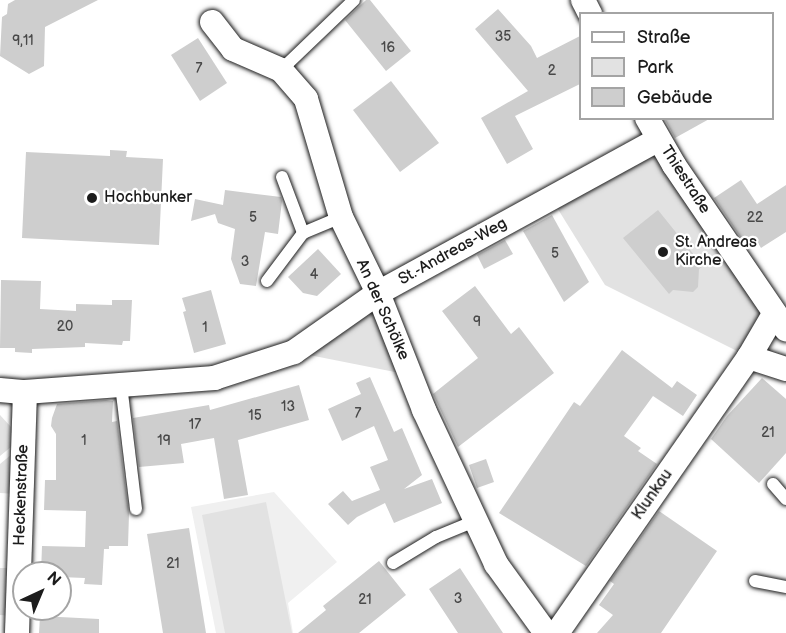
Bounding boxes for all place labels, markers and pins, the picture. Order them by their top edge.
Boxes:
place label: Hochbunker [104,188,192,208]
marker: Hochbunker [85,191,99,205]
place label: St. Andreas Kirche [675,233,757,271]
marker: St. Andreas Kirche [656,245,670,259]

